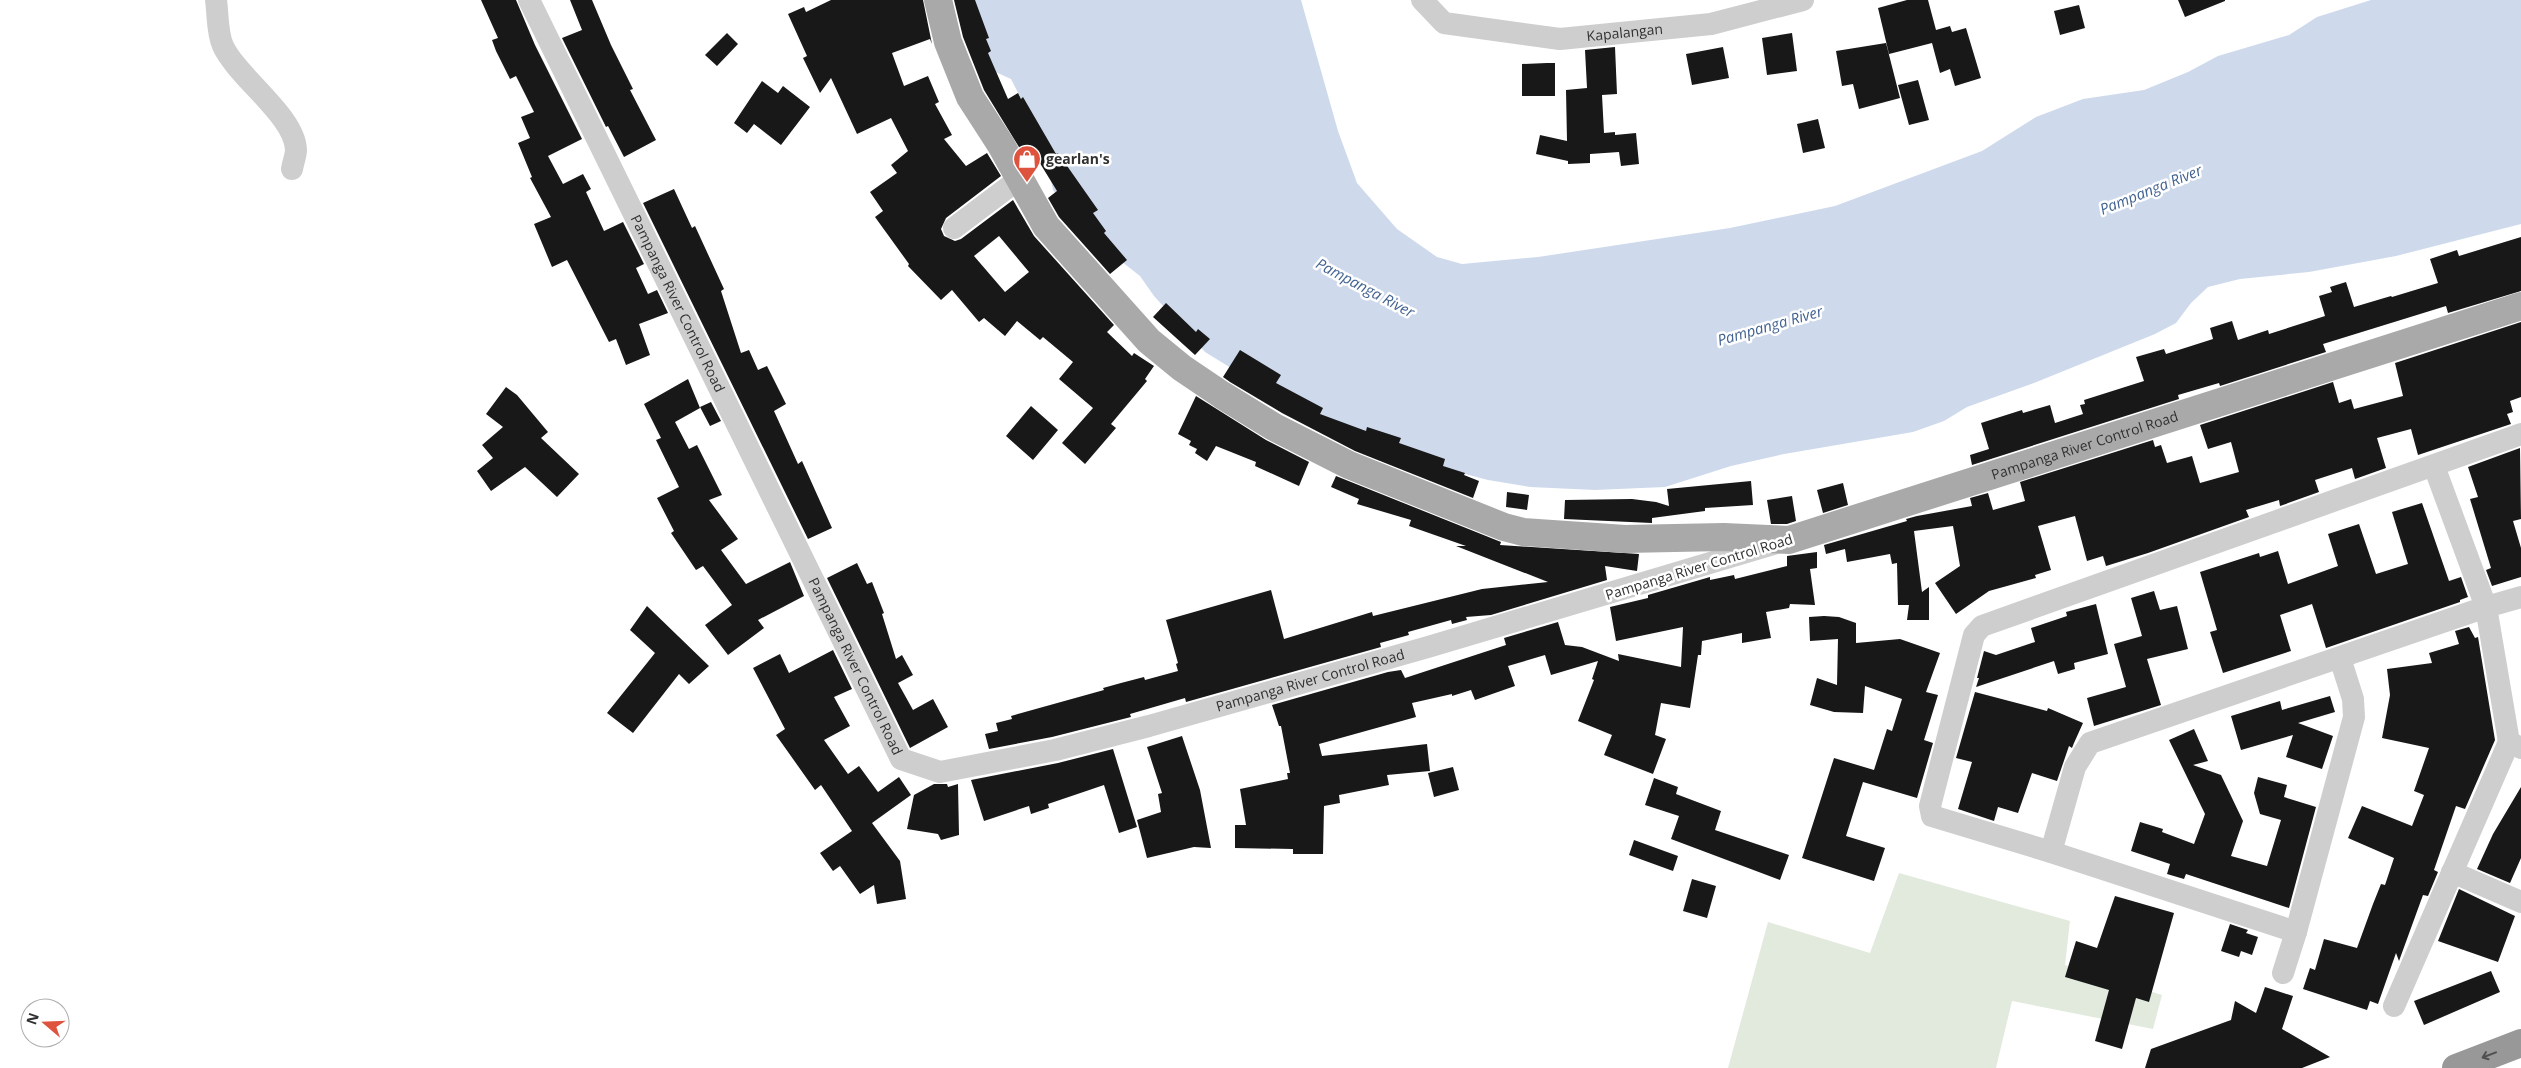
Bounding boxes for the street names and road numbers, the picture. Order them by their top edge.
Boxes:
street label: Kapalangan [1586,19,1664,45]
street label: Pampanga River Control Road [627,211,730,395]
street label: Pampanga River Control Road [1989,406,2180,484]
street label: Pampanga River Control Road [1603,529,1795,604]
street label: Pampanga River Control Road [805,574,907,758]
street label: Pampanga River Control Road [1214,644,1407,716]

